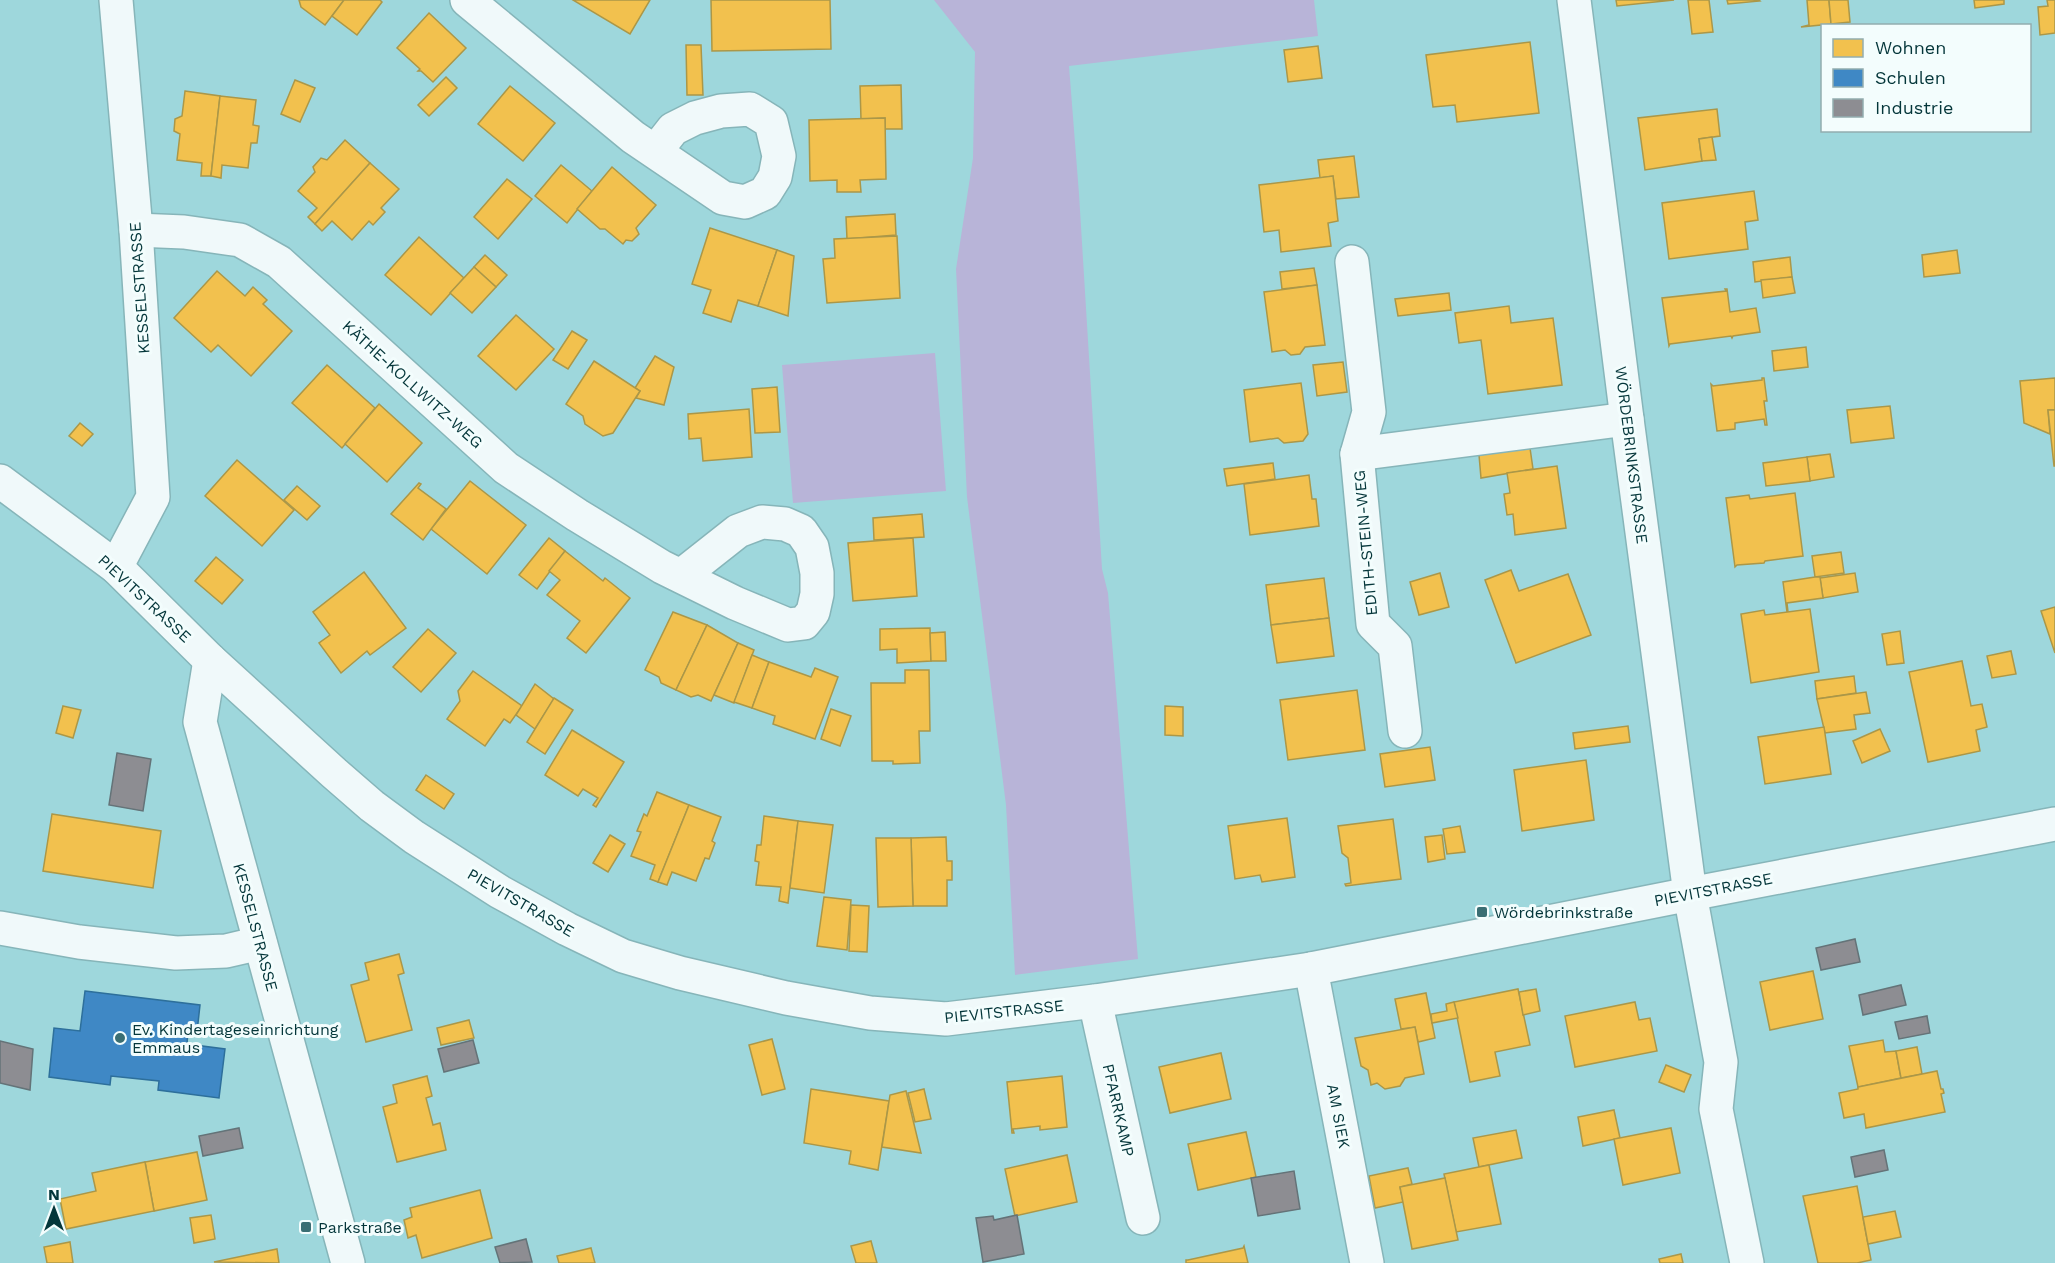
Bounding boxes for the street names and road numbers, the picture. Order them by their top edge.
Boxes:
street label: KESSELSTRASSE [125,221,154,355]
street label: KÄTHE-KOLLWITZ-WEG [339,316,487,452]
street label: WÖRDEBRINKSTRASSE [1611,365,1652,545]
street label: EDITH-STEIN-WEG [1350,469,1381,617]
street label: PIEVITSTRASSE [94,550,195,646]
street label: KESSELSTRASSE [229,861,282,993]
street label: PIEVITSTRASSE [464,864,578,941]
street label: PIEVITSTRASSE [1652,869,1774,910]
street label: PIEVITSTRASSE [943,996,1065,1027]
street label: PFARRKAMP [1099,1062,1138,1159]
street label: AM SIEK [1323,1082,1354,1150]

